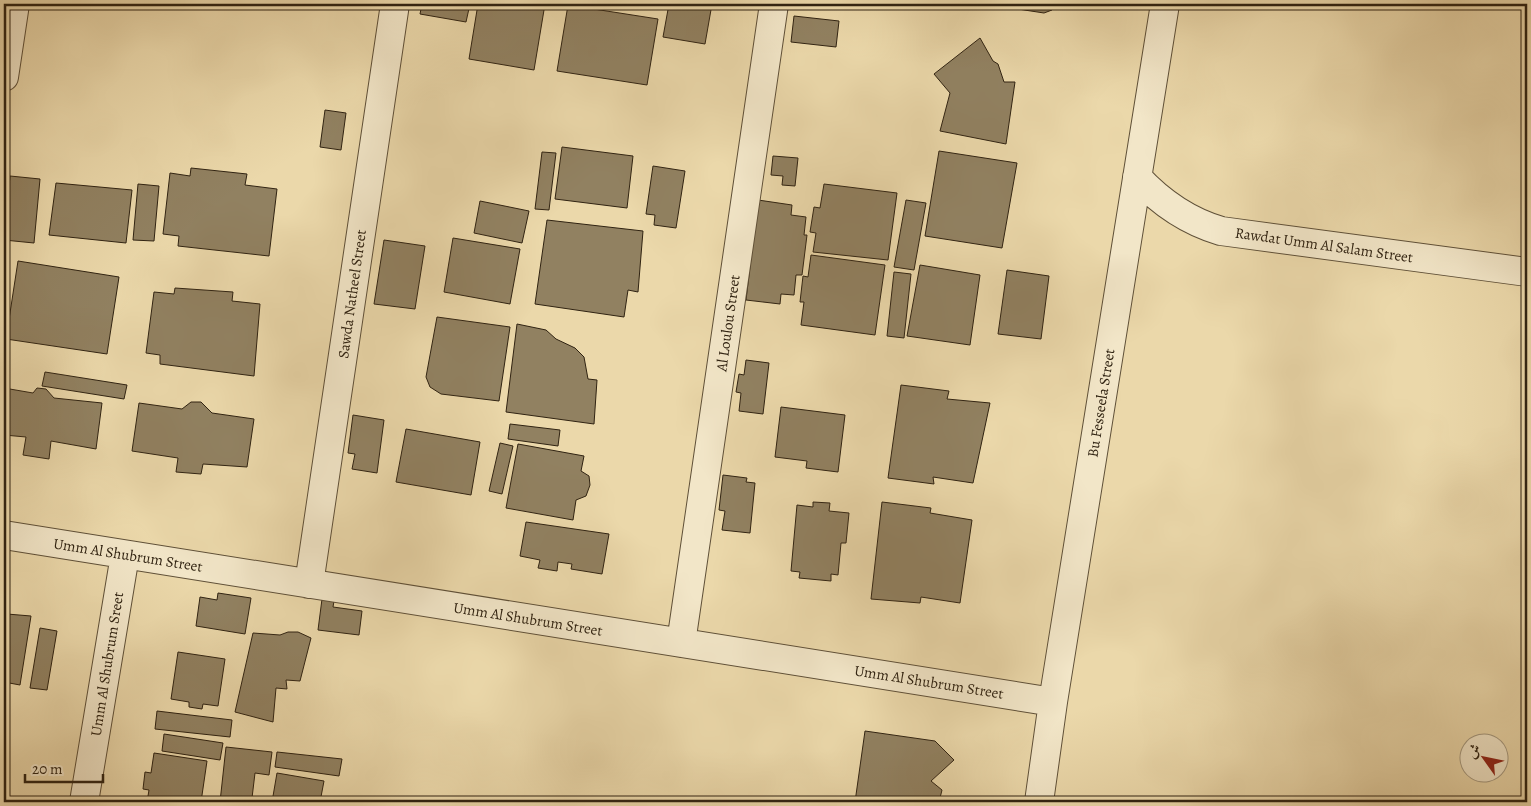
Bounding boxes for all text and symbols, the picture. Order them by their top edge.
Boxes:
street label: Rawdat Umm Al Salam Street [1234,223,1414,267]
street label: Sawda Natheel Street [333,228,371,360]
street label: Al Loulou Street [711,273,745,374]
street label: Bu Fesseela Street [1083,347,1119,459]
street label: Umm Al Shubrum Street [52,533,204,577]
street label: Umm Al Shubrum Sreet [86,590,128,737]
street label: Umm Al Shubrum Street [452,597,604,641]
street label: Umm Al Shubrum Street [853,660,1005,704]
north arrow [1458,734,1508,784]
text: ش [1462,740,1485,762]
scale bar [25,751,102,783]
text: 20 m [32,759,63,779]

